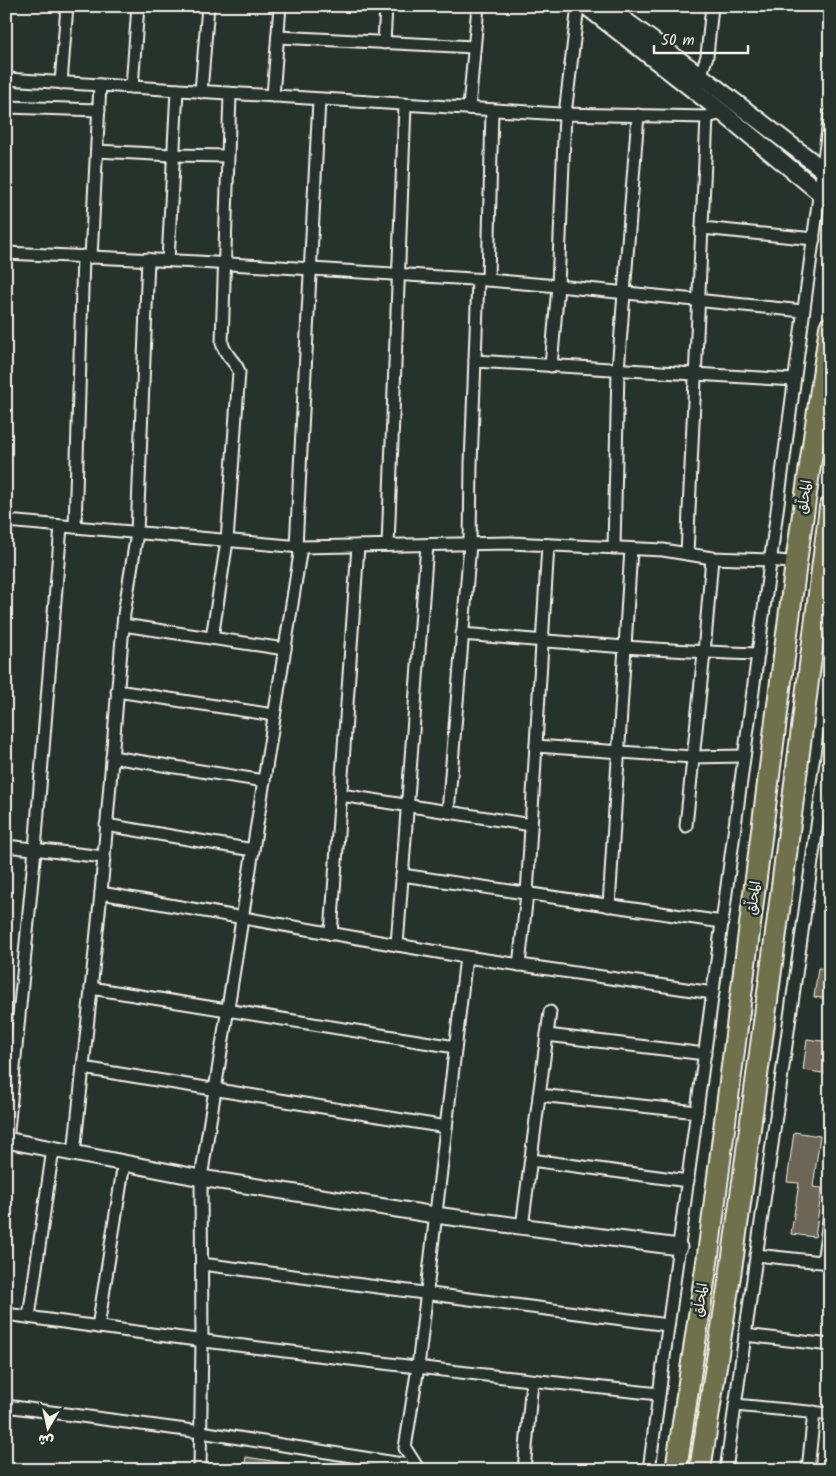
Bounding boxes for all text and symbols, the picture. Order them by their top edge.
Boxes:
scale bar [654,22,747,54]
text: 50 m [661,29,695,53]
street label: المحلّق [792,478,818,516]
street label: المحلّق [741,880,767,916]
street label: المحلّق [688,1281,714,1319]
north arrow [22,1404,72,1454]
text: ش [37,1428,55,1452]

